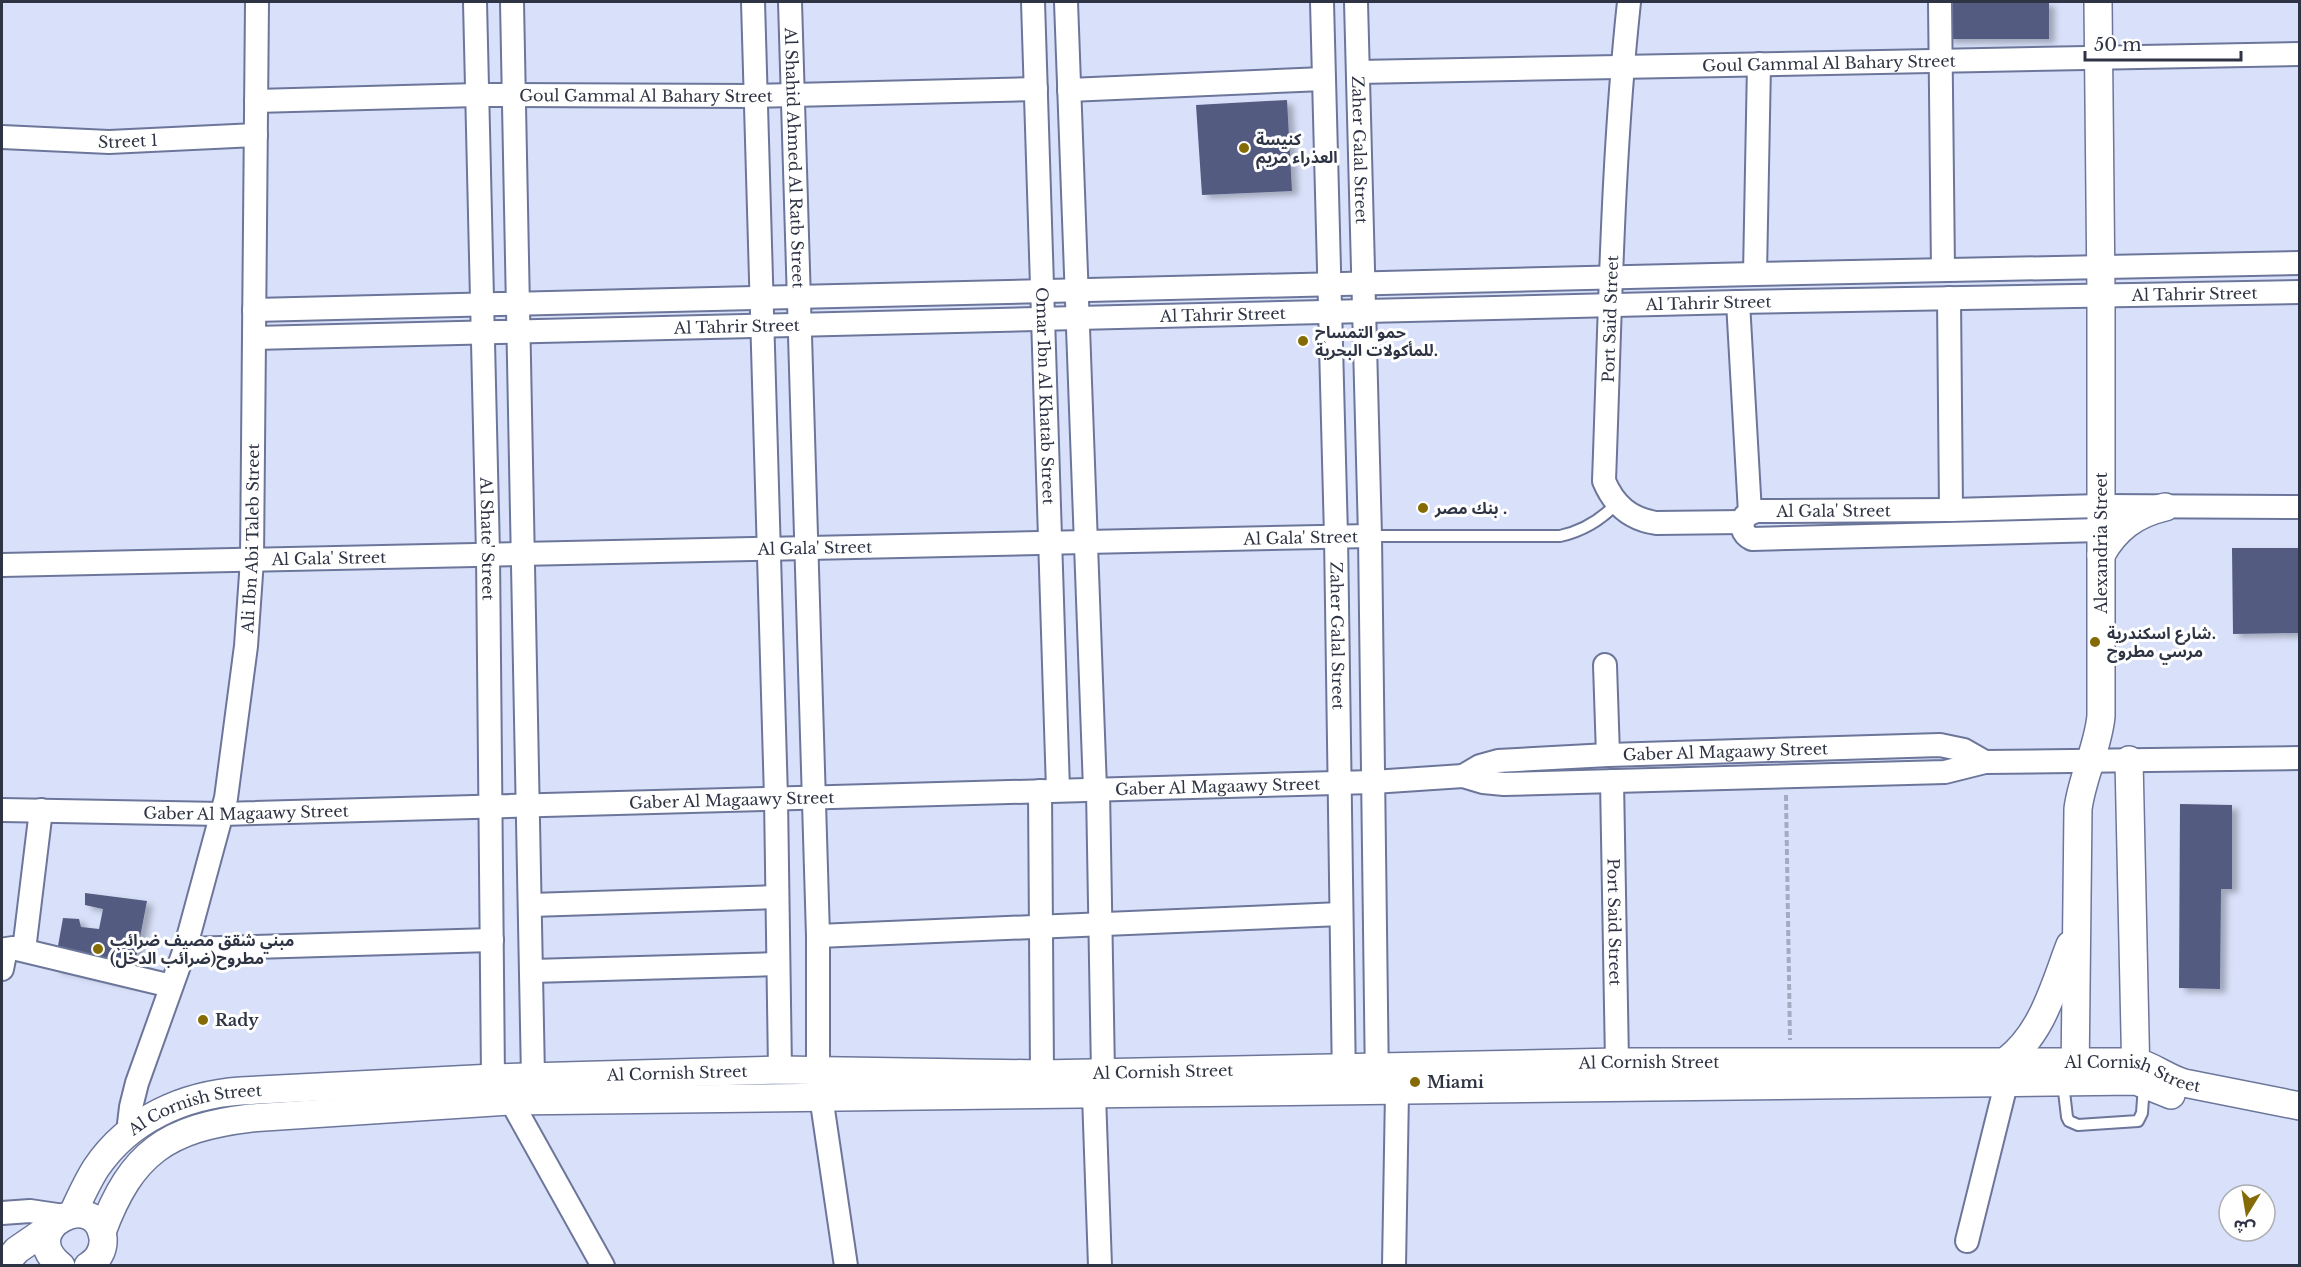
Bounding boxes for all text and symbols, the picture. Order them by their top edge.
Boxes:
scale bar [2085,24,2241,62]
street label: Al Shahid Ahmed Al Ratb Street [781,26,809,289]
text: 50 m [2094,34,2142,56]
street label: Goul Gammal Al Bahary Street [1702,51,1956,75]
street label: Zaher Galal Street [1348,76,1372,224]
street label: Goul Gammal Al Bahary Street [519,85,773,106]
place label: كنيسة العذراء مريم [1256,129,1338,170]
street label: Street 1 [97,130,158,152]
marker: كنيسة العذراء مريم [1237,141,1251,155]
street label: Port Said Street [1598,255,1622,383]
street label: Al Tahrir Street [2130,283,2258,305]
street label: Omar Ibn Al Khatab Street [1032,287,1059,505]
street label: Al Tahrir Street [1644,291,1772,314]
street label: Al Tahrir Street [1159,303,1286,326]
street label: Al Tahrir Street [673,315,800,338]
place label: حمو التمساح للمأكولات البحرية. [1315,322,1438,360]
marker: حمو التمساح للمأكولات البحرية. [1296,334,1310,348]
street label: Ali Ibn Abi Taleb Street [237,443,263,635]
street label: Alexandria Street [2091,472,2111,615]
street label: Al Shate' Street [476,476,498,601]
place label: بنك مصر . [1434,498,1507,518]
street label: Al Gala' Street [1775,500,1891,521]
marker: بنك مصر . [1416,501,1430,515]
street label: Al Gala' Street [1242,526,1358,549]
street label: Al Gala' Street [756,537,872,559]
street label: Al Gala' Street [270,547,386,569]
street label: Zaher Galal Street [1326,562,1349,710]
place label: شارع اسكندرية. مرسي مطروح [2107,623,2216,665]
marker: شارع اسكندرية. مرسي مطروح [2088,635,2102,649]
street label: Gaber Al Magaawy Street [1622,738,1828,765]
street label: Gaber Al Magaawy Street [1115,773,1320,799]
street label: Gaber Al Magaawy Street [629,787,835,813]
street label: Gaber Al Magaawy Street [143,800,349,824]
street label: Port Said Street [1603,858,1626,986]
place label: مبني شقق مصيف ضرائب مطروح(ضرائب الدخل) [110,930,294,970]
marker: مبني شقق مصيف ضرائب مطروح(ضرائب الدخل) [91,942,105,956]
place label: Rady [215,1010,259,1030]
marker: Rady [196,1013,210,1027]
street label: Al Cornish Street [1577,1052,1719,1073]
street label: Al Cornish Street [2064,1052,2202,1096]
street label: Al Cornish Street [1091,1060,1233,1083]
street label: Al Cornish Street [605,1061,748,1085]
place label: Miami [1427,1072,1484,1092]
marker: Miami [1408,1075,1422,1089]
street label: Al Cornish Street [123,1080,262,1140]
north arrow [2217,1183,2277,1243]
text: ش [2231,1216,2257,1240]

